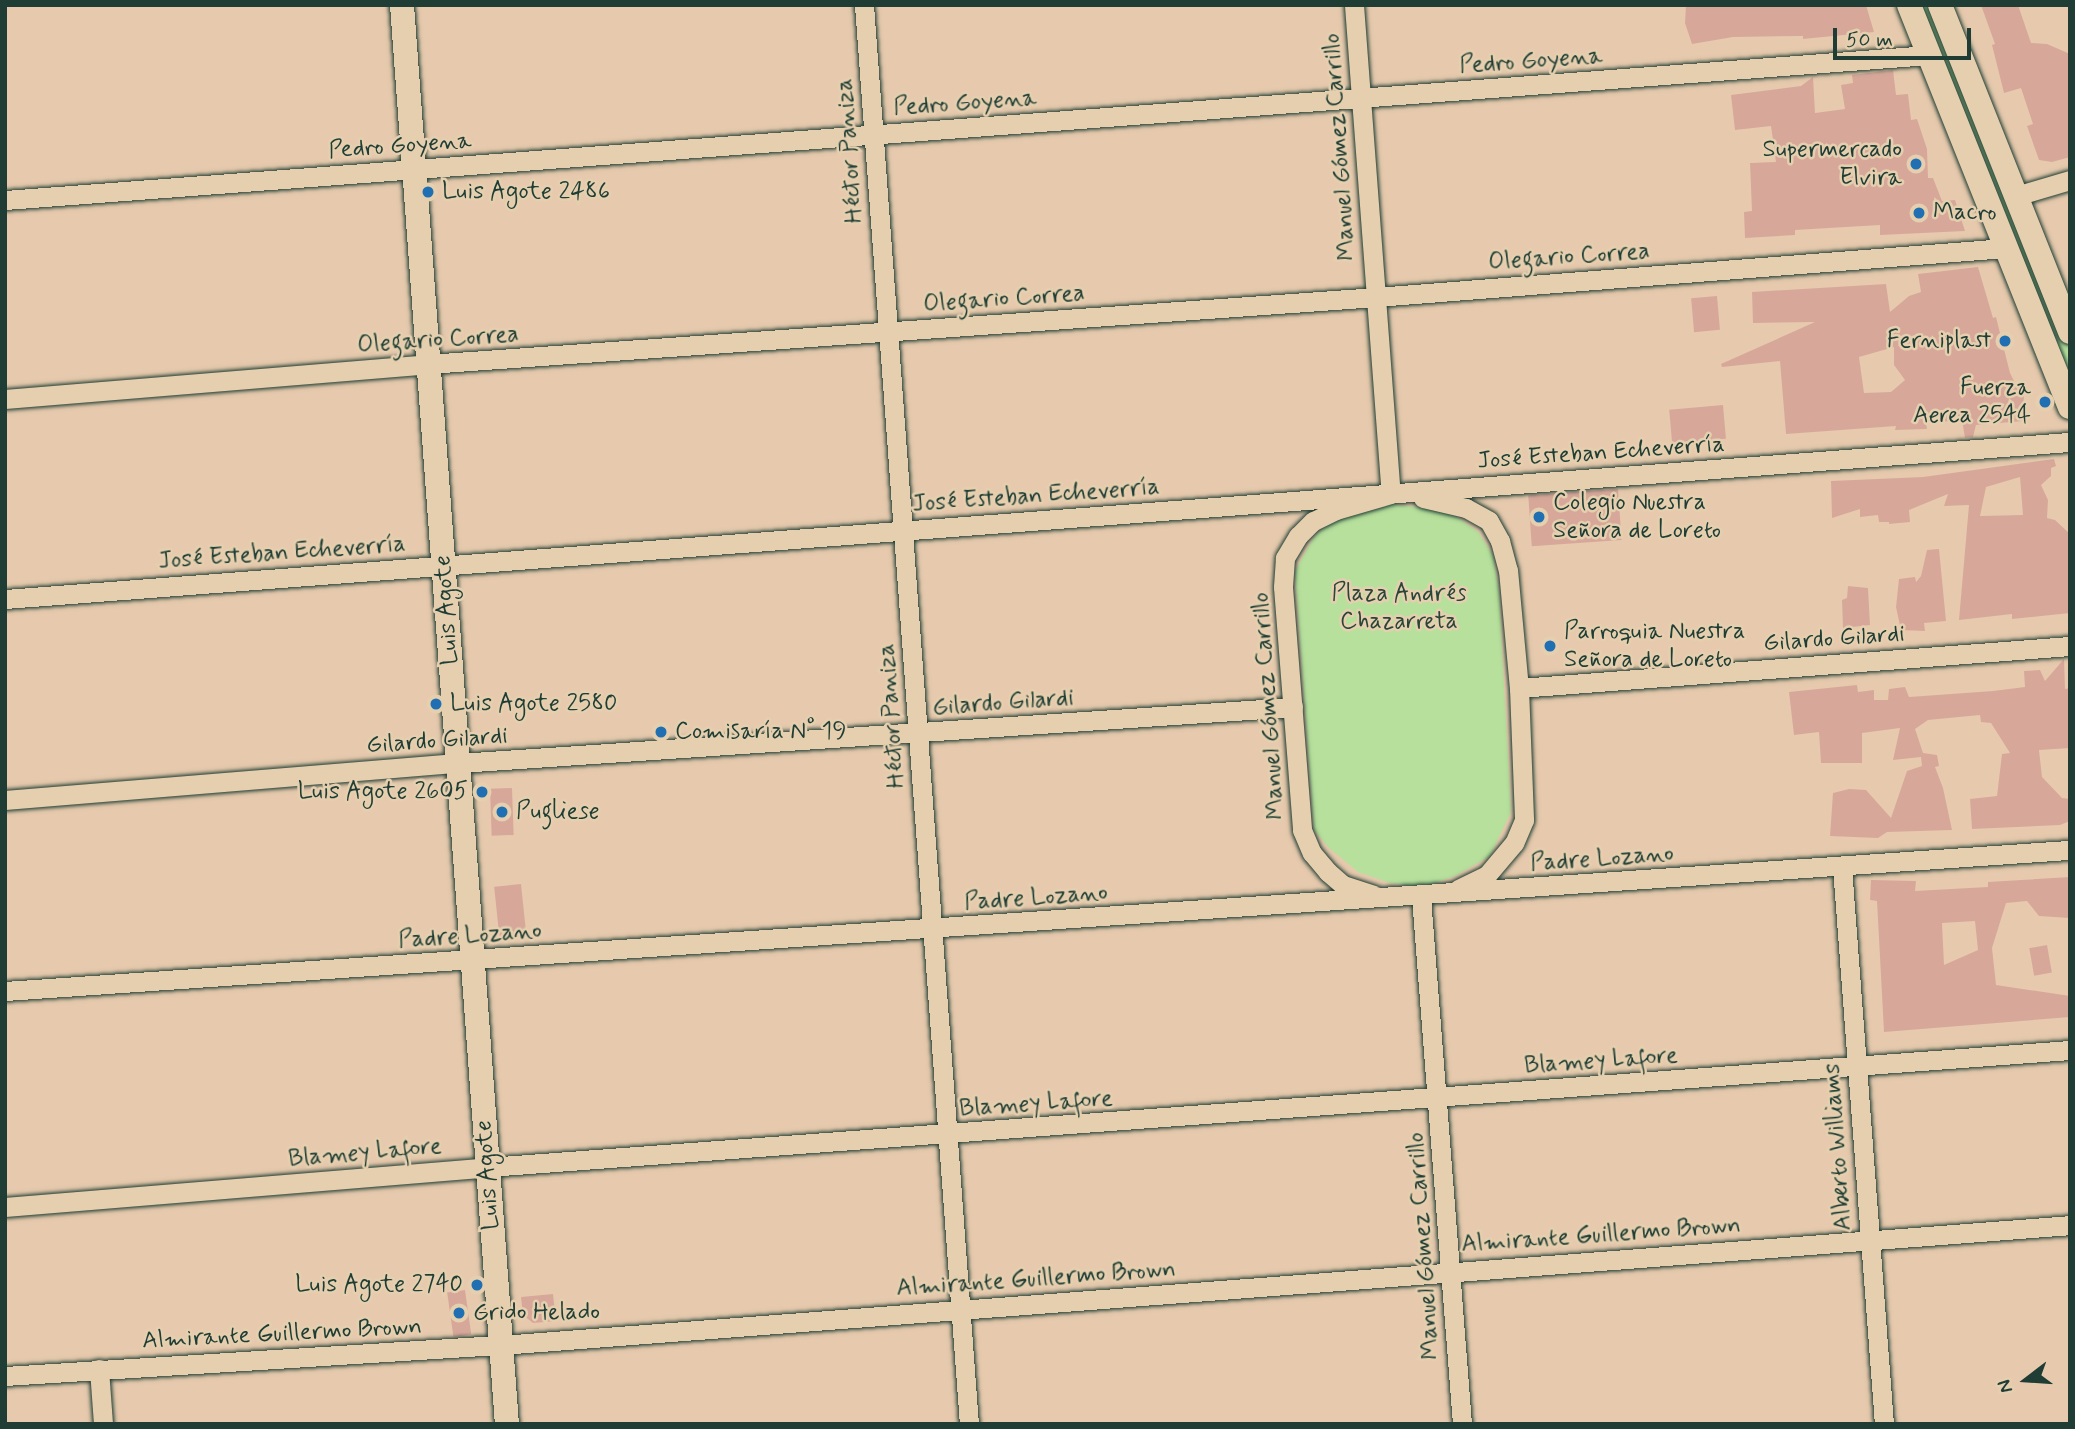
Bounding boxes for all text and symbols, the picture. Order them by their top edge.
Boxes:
scale bar [1837,14,1975,58]
text: 50 m [1846,26,1893,54]
street label: Manuel Gómez Carrillo [1318,31,1362,263]
street label: Pedro Goyena [1458,42,1604,80]
street label: Héctor Paniza [831,79,869,223]
street label: Pedro Goyena [892,84,1038,122]
street label: Pedro Goyena [327,127,473,165]
place label: Supermercado Elvira [1762,136,1902,192]
marker: Supermercado Elvira [1908,156,1924,172]
place label: Luis Agote 2486 [442,178,602,206]
marker: Luis Agote 2486 [420,184,436,200]
place label: Macro [1933,199,1997,227]
marker: Macro [1911,205,1927,221]
street label: Olegario Correa [1485,237,1653,277]
street label: Olegario Correa [920,279,1088,319]
street label: Olegario Correa [354,320,522,360]
place label: Ferniplast [1887,327,1991,355]
marker: Ferniplast [1997,333,2013,349]
place label: Fuerza Aerea 2544 [1913,374,2031,430]
marker: Fuerza Aerea 2544 [2037,394,2053,410]
street label: José Esteban Echeverría [1476,430,1726,476]
street label: José Esteban Echeverría [911,473,1161,519]
place label: Colegio Nuestra Señora de Loreto [1553,489,1723,545]
marker: Colegio Nuestra Señora de Loreto [1531,509,1547,525]
street label: José Esteban Echeverría [157,530,407,576]
street label: Luis Agote [429,558,465,662]
park label: Plaza Andrés Chazarreta [1331,580,1467,636]
street label: Manuel Gómez Carrillo [1247,590,1291,822]
place label: Parroquia Nuestra Señora de Loreto [1564,618,1745,674]
street label: Gilardo Gilardi [1762,620,1906,658]
marker: Parroquia Nuestra Señora de Loreto [1542,638,1558,654]
street label: Héctor Paniza [873,644,911,788]
street label: Gilardo Gilardi [931,684,1075,722]
place label: Luis Agote 2580 [450,690,610,718]
marker: Luis Agote 2580 [428,696,444,712]
place label: Comisaría N° 19 [675,718,846,746]
street label: Gilardo Gilardi [365,722,509,760]
marker: Comisaría N° 19 [653,724,669,740]
place label: Luis Agote 2605 [305,778,468,806]
marker: Luis Agote 2605 [474,784,490,800]
place label: Pugliese [516,798,600,826]
marker: Pugliese [494,804,510,820]
street label: Padre Lozano [1529,840,1675,878]
street label: Padre Lozano [963,879,1109,917]
street label: Padre Lozano [397,917,543,955]
street label: Blamey Lafore [1523,1041,1679,1081]
street label: Alberto Williams [1818,1062,1858,1232]
street label: Blamey Lafore [958,1084,1114,1124]
street label: Luis Agote [470,1123,506,1227]
street label: Manuel Gómez Carrillo [1402,1130,1446,1362]
street label: Blamey Lafore [287,1132,443,1174]
street label: Almirante Guillermo Brown [1458,1211,1744,1259]
street label: Almirante Guillermo Brown [893,1255,1179,1303]
place label: Luis Agote 2740 [303,1271,463,1299]
marker: Luis Agote 2740 [469,1277,485,1293]
place label: Grido Helado [473,1299,599,1327]
marker: Grido Helado [451,1305,467,1321]
street label: Almirante Guillermo Brown [139,1312,425,1356]
north arrow [1991,1345,2061,1415]
text: N [1992,1377,2019,1396]

